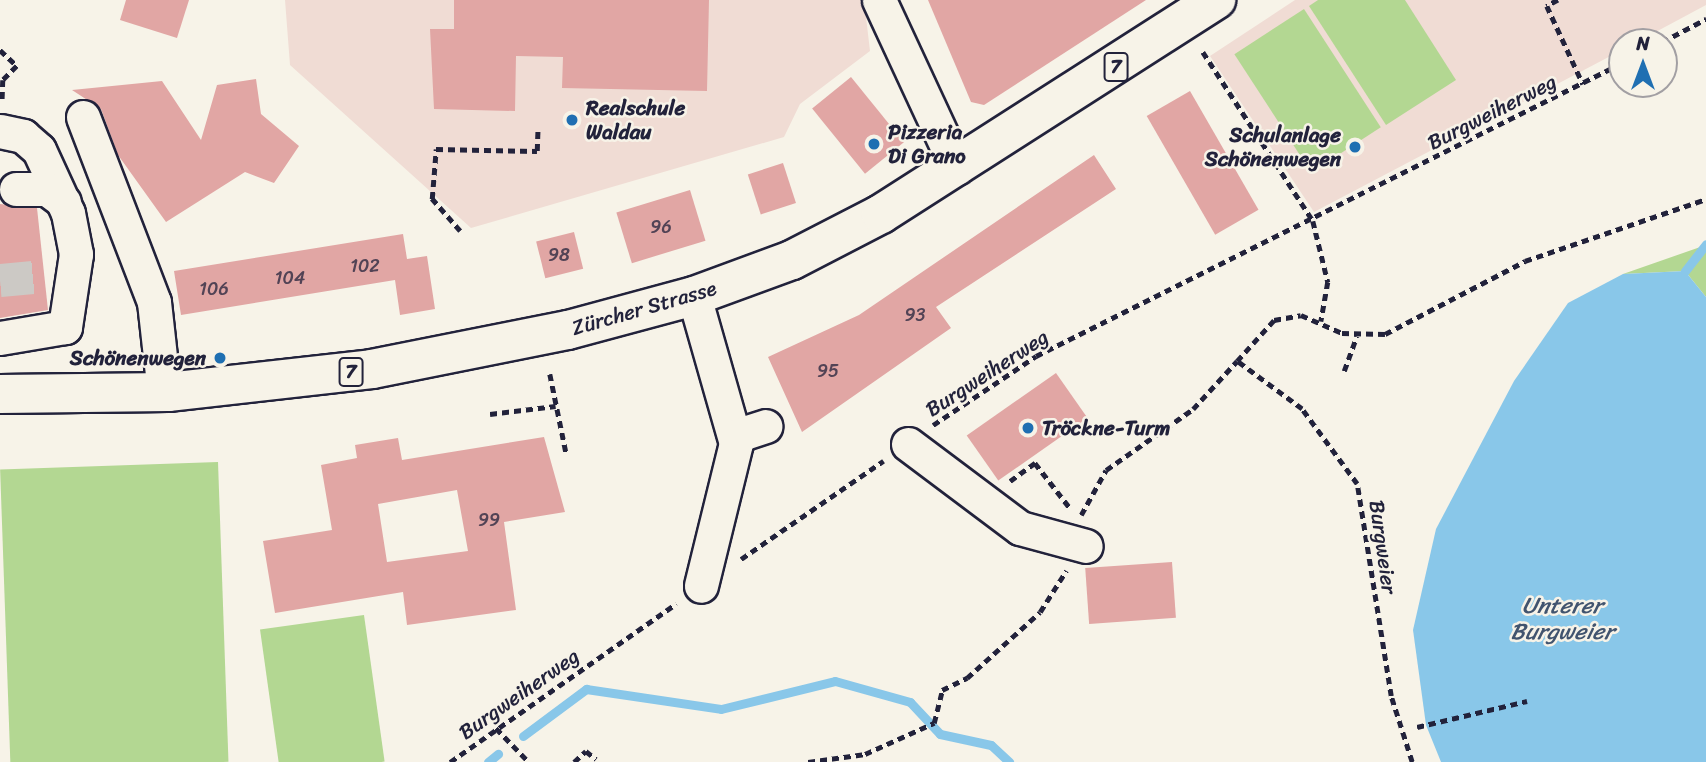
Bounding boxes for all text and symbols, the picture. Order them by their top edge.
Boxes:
text: N [1636,27,1650,60]
north arrow [1608,28,1678,98]
road number: 7 [1102,52,1130,82]
street label: Burgweiherweg [1423,69,1561,155]
place label: Realschule Waldau [586,95,685,145]
marker: Realschule Waldau [564,112,580,128]
place label: Pizzeria Di Grano [888,119,966,169]
place label: Schulanlage Schönenwegen [1205,122,1341,172]
marker: Pizzeria Di Grano [866,136,882,152]
marker: Schulanlage Schönenwegen [1347,139,1363,155]
house number: 96 [650,216,672,238]
house number: 98 [548,244,570,266]
house number: 102 [350,255,380,277]
house number: 104 [275,267,305,289]
street label: Zürcher Strasse [569,275,719,341]
house number: 106 [199,278,229,300]
house number: 93 [905,304,925,326]
street label: Burgweiherweg [921,324,1053,422]
place label: Schönenwegen [70,345,206,371]
marker: Schönenwegen [212,350,228,366]
road number: 7 [337,356,365,388]
house number: 95 [817,360,839,382]
place label: Tröckne-Turm [1042,415,1170,441]
marker: Tröckne-Turm [1020,420,1036,436]
street label: Burgweier [1364,499,1402,595]
house number: 99 [478,509,500,531]
water label: Unterer Burgweier [1510,592,1614,646]
street label: Burgweiherweg [454,643,584,745]

